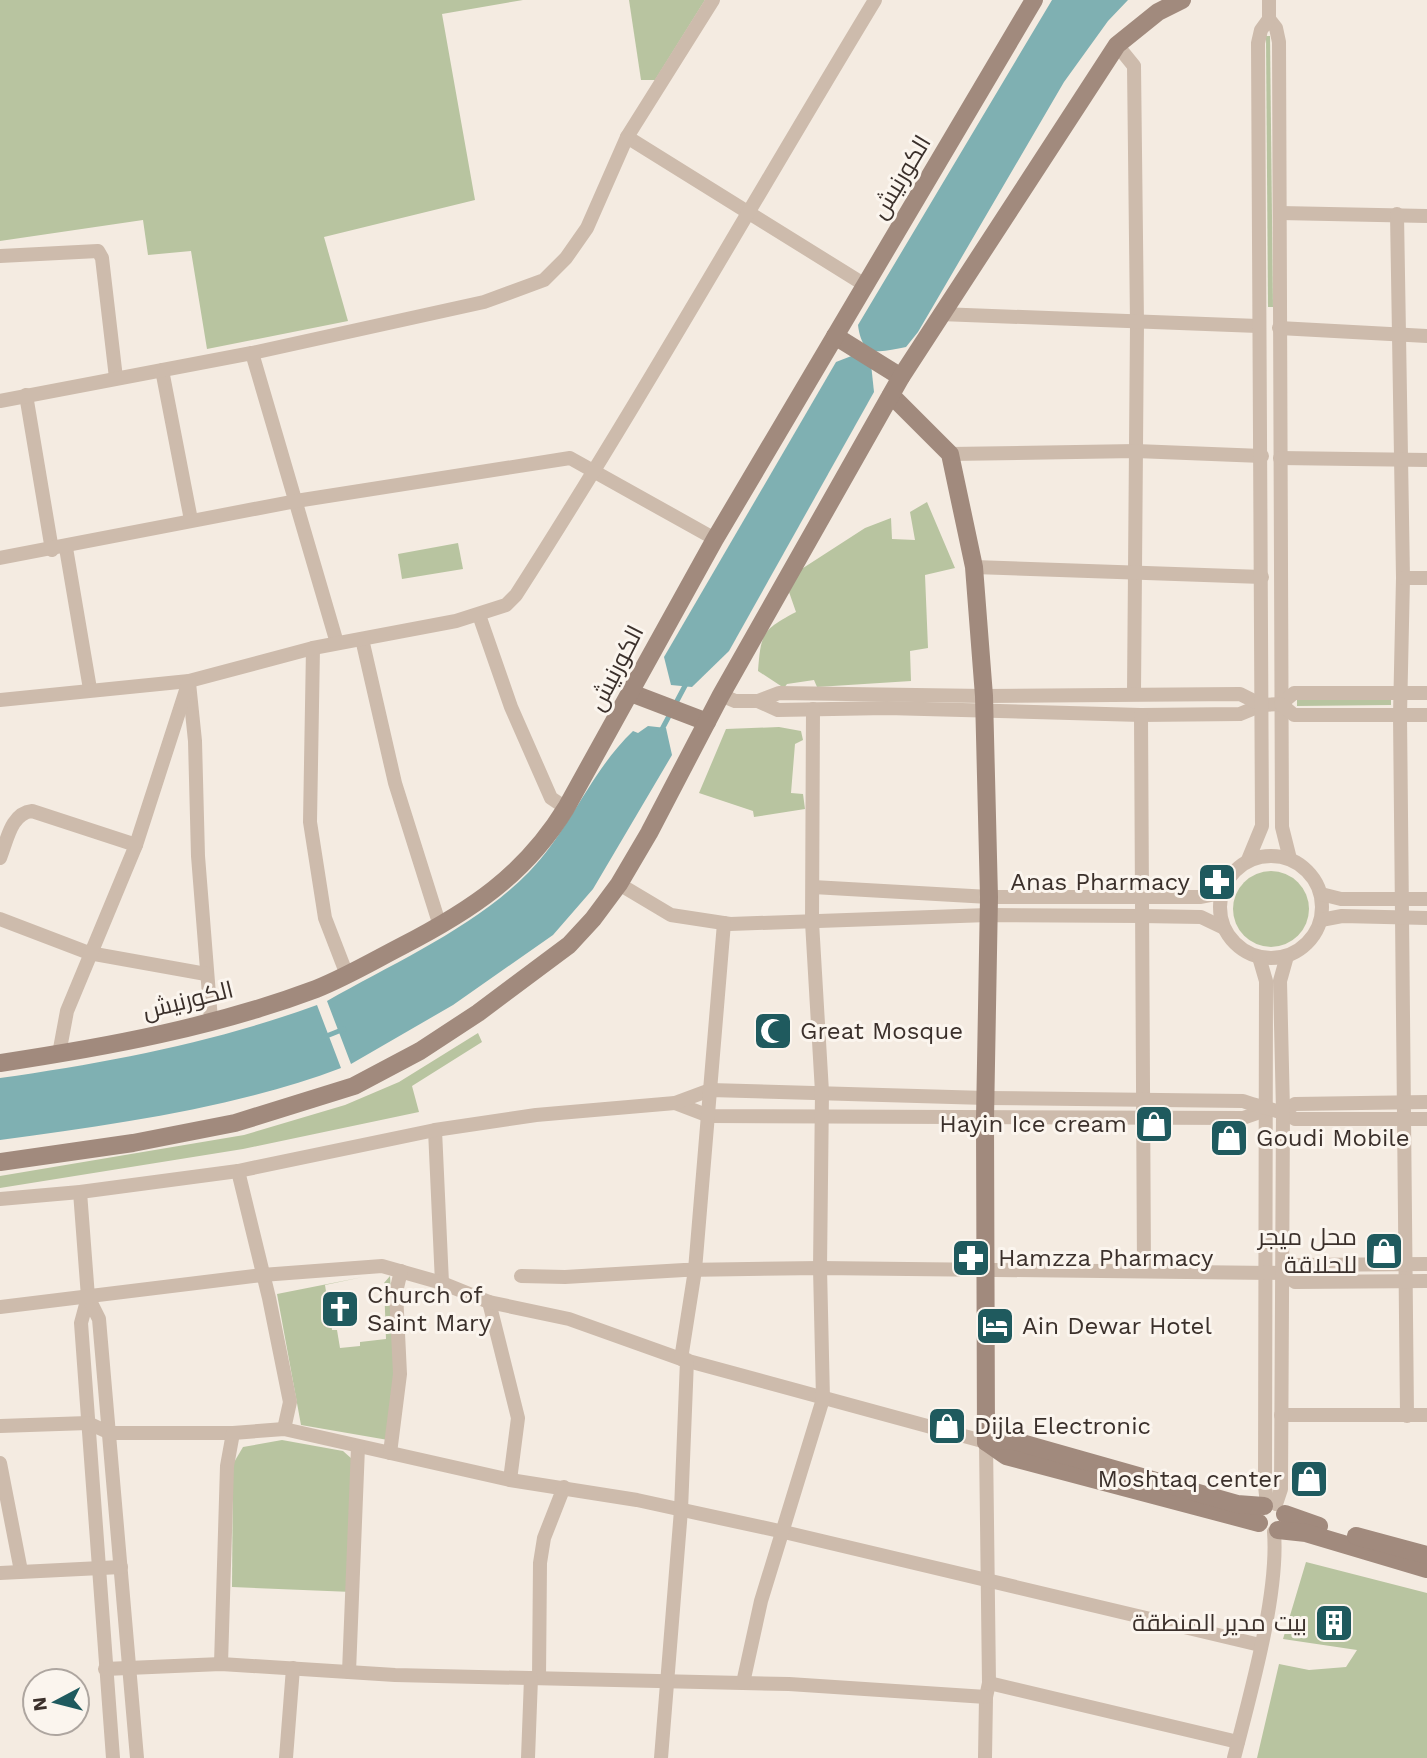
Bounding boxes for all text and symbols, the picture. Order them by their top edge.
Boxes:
street label: الكورنيش [865,130,937,224]
street label: الكورنيش [583,620,649,716]
pharmacy icon: Anas Pharmacy [1196,861,1238,903]
place label: Anas Pharmacy [1010,868,1191,896]
street label: الكورنيش [140,975,236,1025]
mosque icon: Great Mosque [752,1010,794,1052]
place label: Great Mosque [800,1017,963,1045]
shop icon: Hayin Ice cream [1133,1103,1175,1145]
place label: Hayin Ice cream [939,1110,1127,1138]
shop icon: Goudi Mobile [1208,1117,1250,1159]
place label: Goudi Mobile [1256,1124,1410,1152]
place label: محل ميجر للحلاقة [1256,1223,1357,1279]
shop icon: محل ميجر للحلاقة [1363,1230,1405,1272]
pharmacy icon: Hamzza Pharmacy [950,1237,992,1279]
place label: Hamzza Pharmacy [998,1244,1214,1272]
place label: Church of Saint Mary [367,1281,492,1337]
church icon: Church of Saint Mary [319,1288,361,1330]
hotel icon: Ain Dewar Hotel [974,1305,1016,1347]
place label: Ain Dewar Hotel [1022,1312,1212,1340]
shop icon: Dijla Electronic [926,1405,968,1447]
place label: Dijla Electronic [974,1412,1151,1440]
shop icon: Moshtaq center [1288,1458,1330,1500]
place label: Moshtaq center [1097,1465,1282,1493]
building icon: بيت مدير المنطقة [1313,1602,1355,1644]
place label: بيت مدير المنطقة [1132,1609,1307,1637]
north arrow [21,1667,91,1737]
text: N [27,1696,52,1712]

